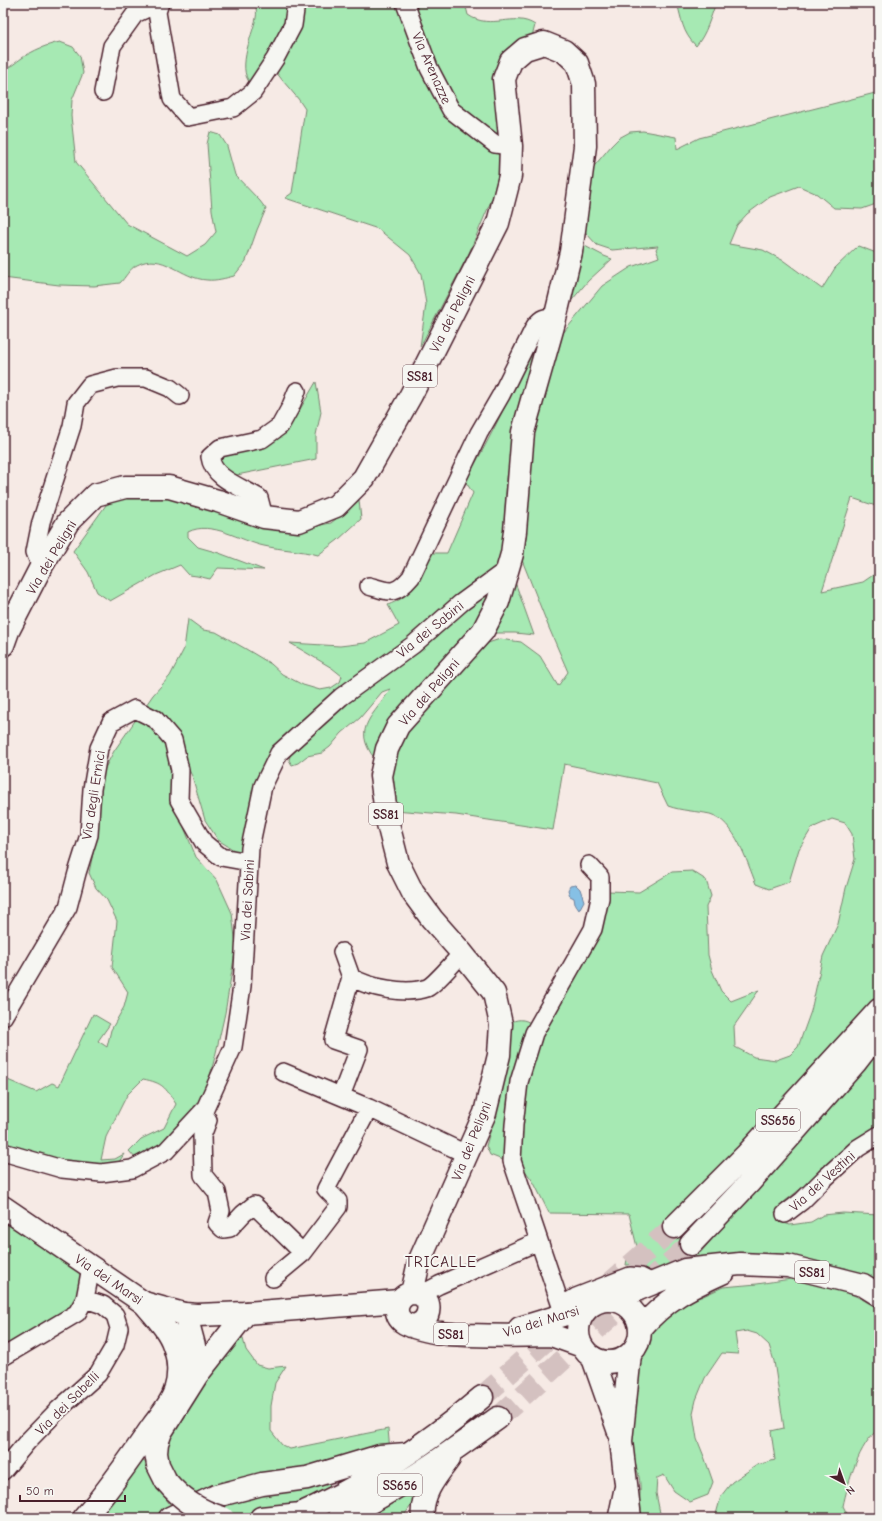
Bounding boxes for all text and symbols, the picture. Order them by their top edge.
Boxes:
street label: Via Arenazze [408,30,455,107]
street label: Via dei Peligni [426,273,479,355]
road number: SS81 [403,365,437,387]
street label: Via dei Peligni [23,517,80,598]
street label: Via dei Sabini [393,597,467,662]
street label: Via dei Peligni [395,655,463,730]
street label: Via degli Ernici [78,749,109,841]
road number: SS81 [369,803,403,825]
street label: Via dei Sabini [237,859,258,941]
street label: Via dei Peligni [448,1099,495,1183]
road number: SS656 [756,1109,800,1131]
street label: Via dei Vestini [786,1147,859,1215]
street label: Via dei Marsi [71,1250,146,1308]
district label: TRICALLE [405,1253,477,1271]
road number: SS81 [795,1261,829,1283]
street label: Via dei Marsi [501,1302,581,1341]
road number: SS81 [434,1323,468,1345]
street label: Via dei Sabelli [32,1368,103,1439]
north arrow [824,1463,864,1503]
road number: SS656 [378,1474,422,1496]
scale bar [20,1477,125,1503]
text: N [843,1483,857,1497]
text: 50 m [26,1484,54,1498]

